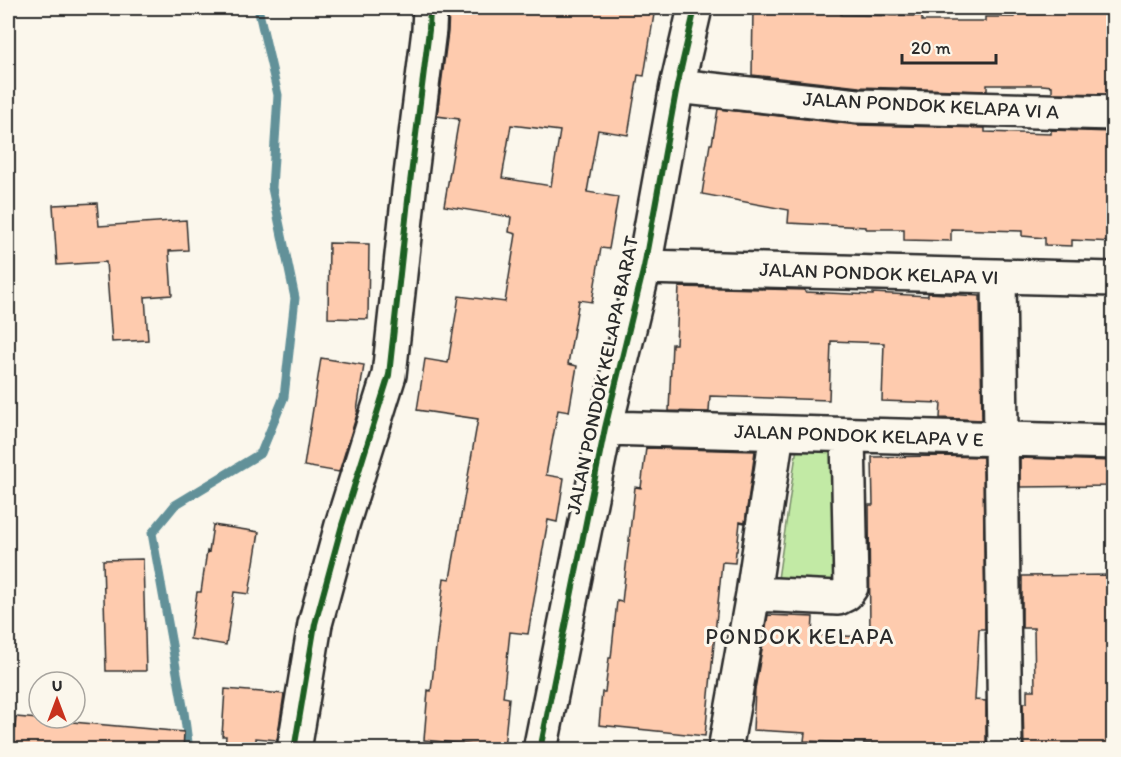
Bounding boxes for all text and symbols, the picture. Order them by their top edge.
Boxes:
scale bar [902,27,996,65]
text: 20 m [911,37,951,59]
street label: JALAN PONDOK KELAPA VI A [802,86,1060,124]
street label: JALAN PONDOK KELAPA BARAT [561,234,643,516]
street label: JALAN PONDOK KELAPA VI [759,257,999,289]
street label: JALAN PONDOK KELAPA V E [734,419,984,451]
district label: PONDOK KELAPA [705,623,895,650]
north arrow [27,670,87,730]
text: U [52,676,62,695]

